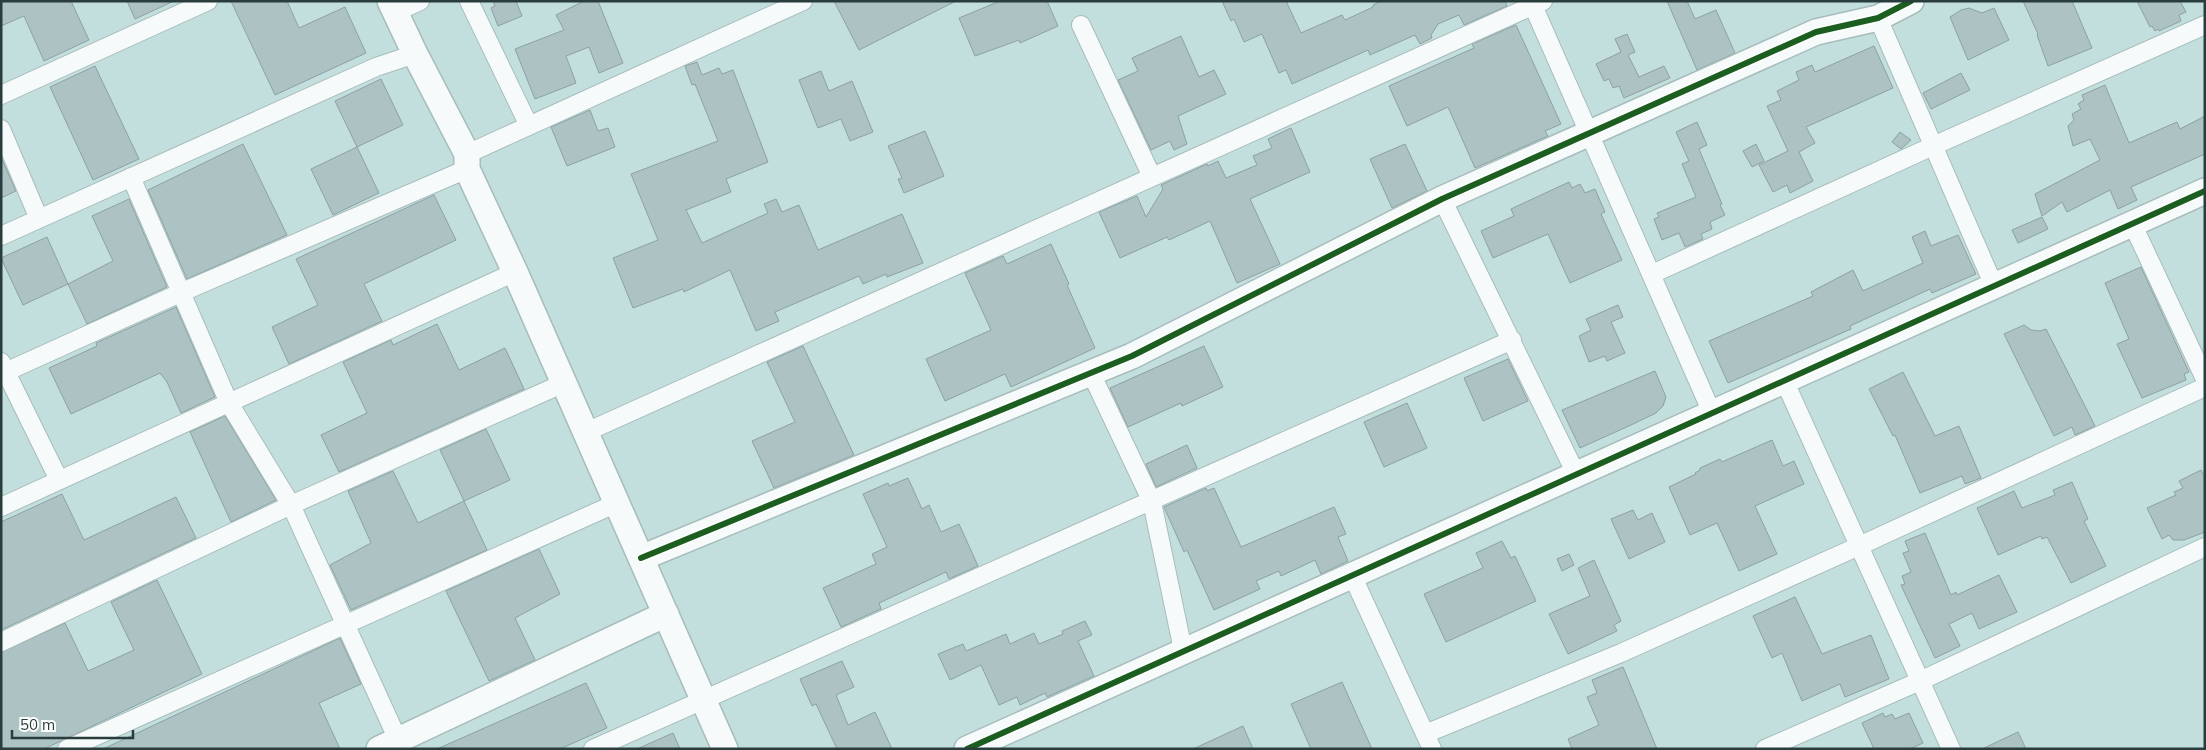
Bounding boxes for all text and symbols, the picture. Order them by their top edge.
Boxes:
scale bar [12,708,134,740]
text: 50 m [20,715,55,734]

